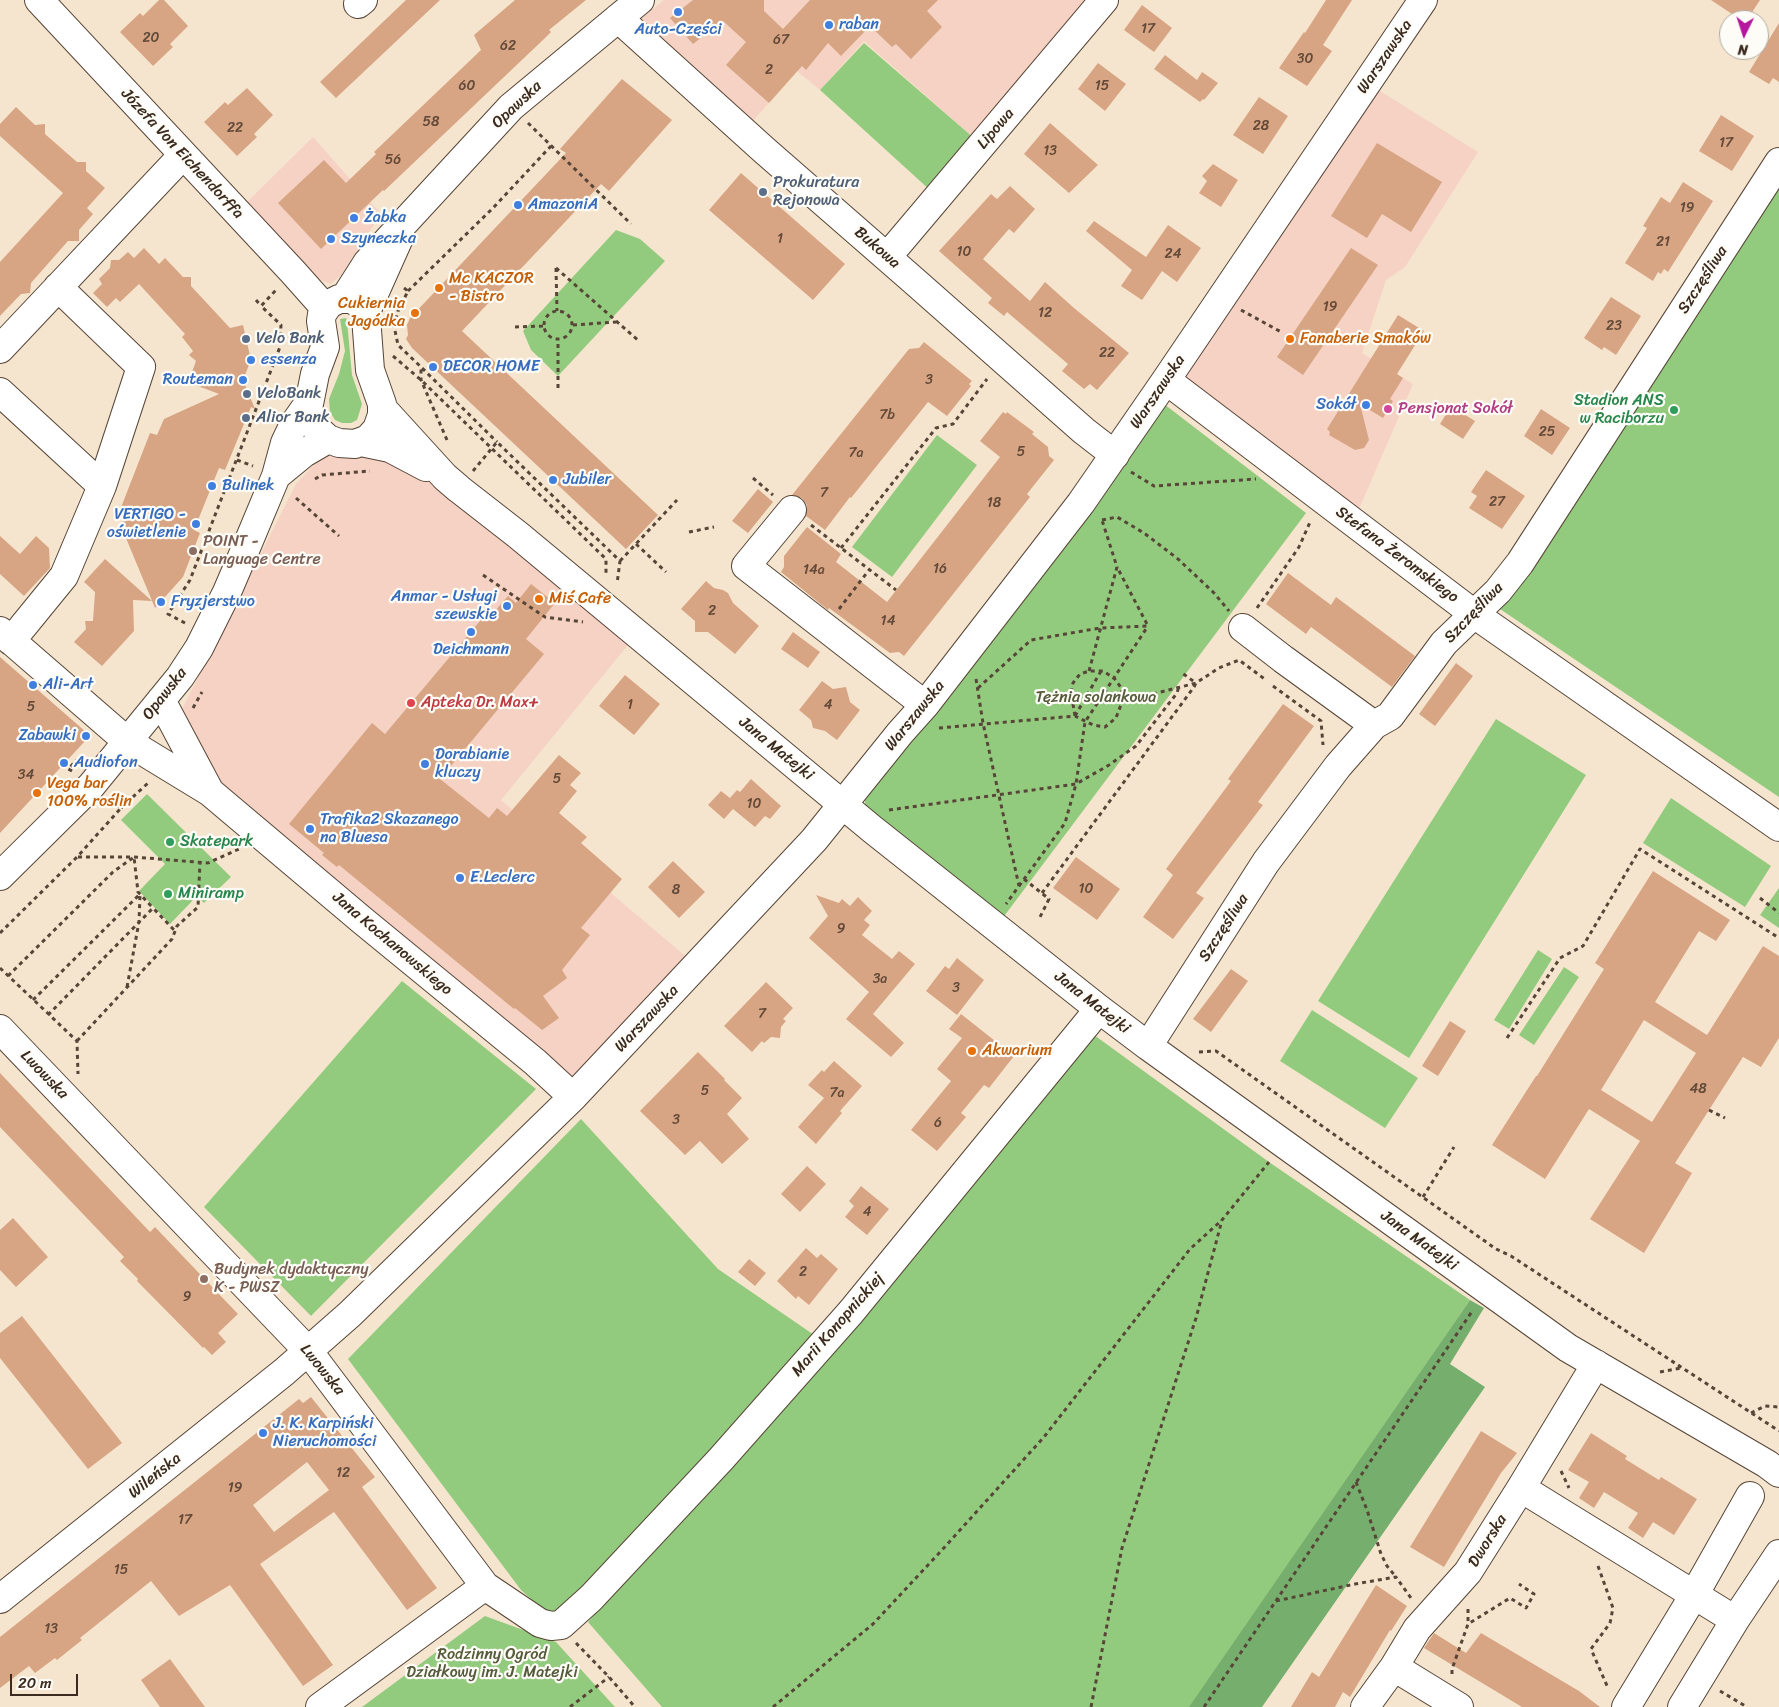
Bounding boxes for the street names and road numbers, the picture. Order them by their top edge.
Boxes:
street label: Warszawska [1353,16,1417,98]
street label: Opawska [488,77,546,133]
street label: Józefa Von Eichendorffa [117,85,247,223]
street label: Lipowa [973,105,1019,153]
street label: Bukowa [850,223,904,273]
street label: Szczęśliwa [1674,243,1732,317]
street label: Warszawska [1126,351,1190,433]
street label: Stefana Żeromskiego [1332,503,1462,607]
street label: Szczęśliwa [1440,579,1508,647]
street label: Opawska [139,664,191,724]
street label: Warszawska [881,677,949,755]
street label: Jana Matejki [735,713,817,785]
street label: Jana Kochanowskiego [328,888,456,1000]
street label: Szczęśliwa [1195,891,1253,965]
street label: Jana Matejki [1050,967,1134,1039]
street label: Warszawska [611,981,683,1057]
street label: Lwowska [16,1046,72,1104]
street label: Jana Matejki [1377,1207,1461,1275]
street label: Marii Konopnickiej [788,1269,888,1381]
street label: Lwowska [295,1340,349,1400]
street label: Wileńska [125,1449,185,1503]
street label: Dworska [1464,1511,1512,1571]

